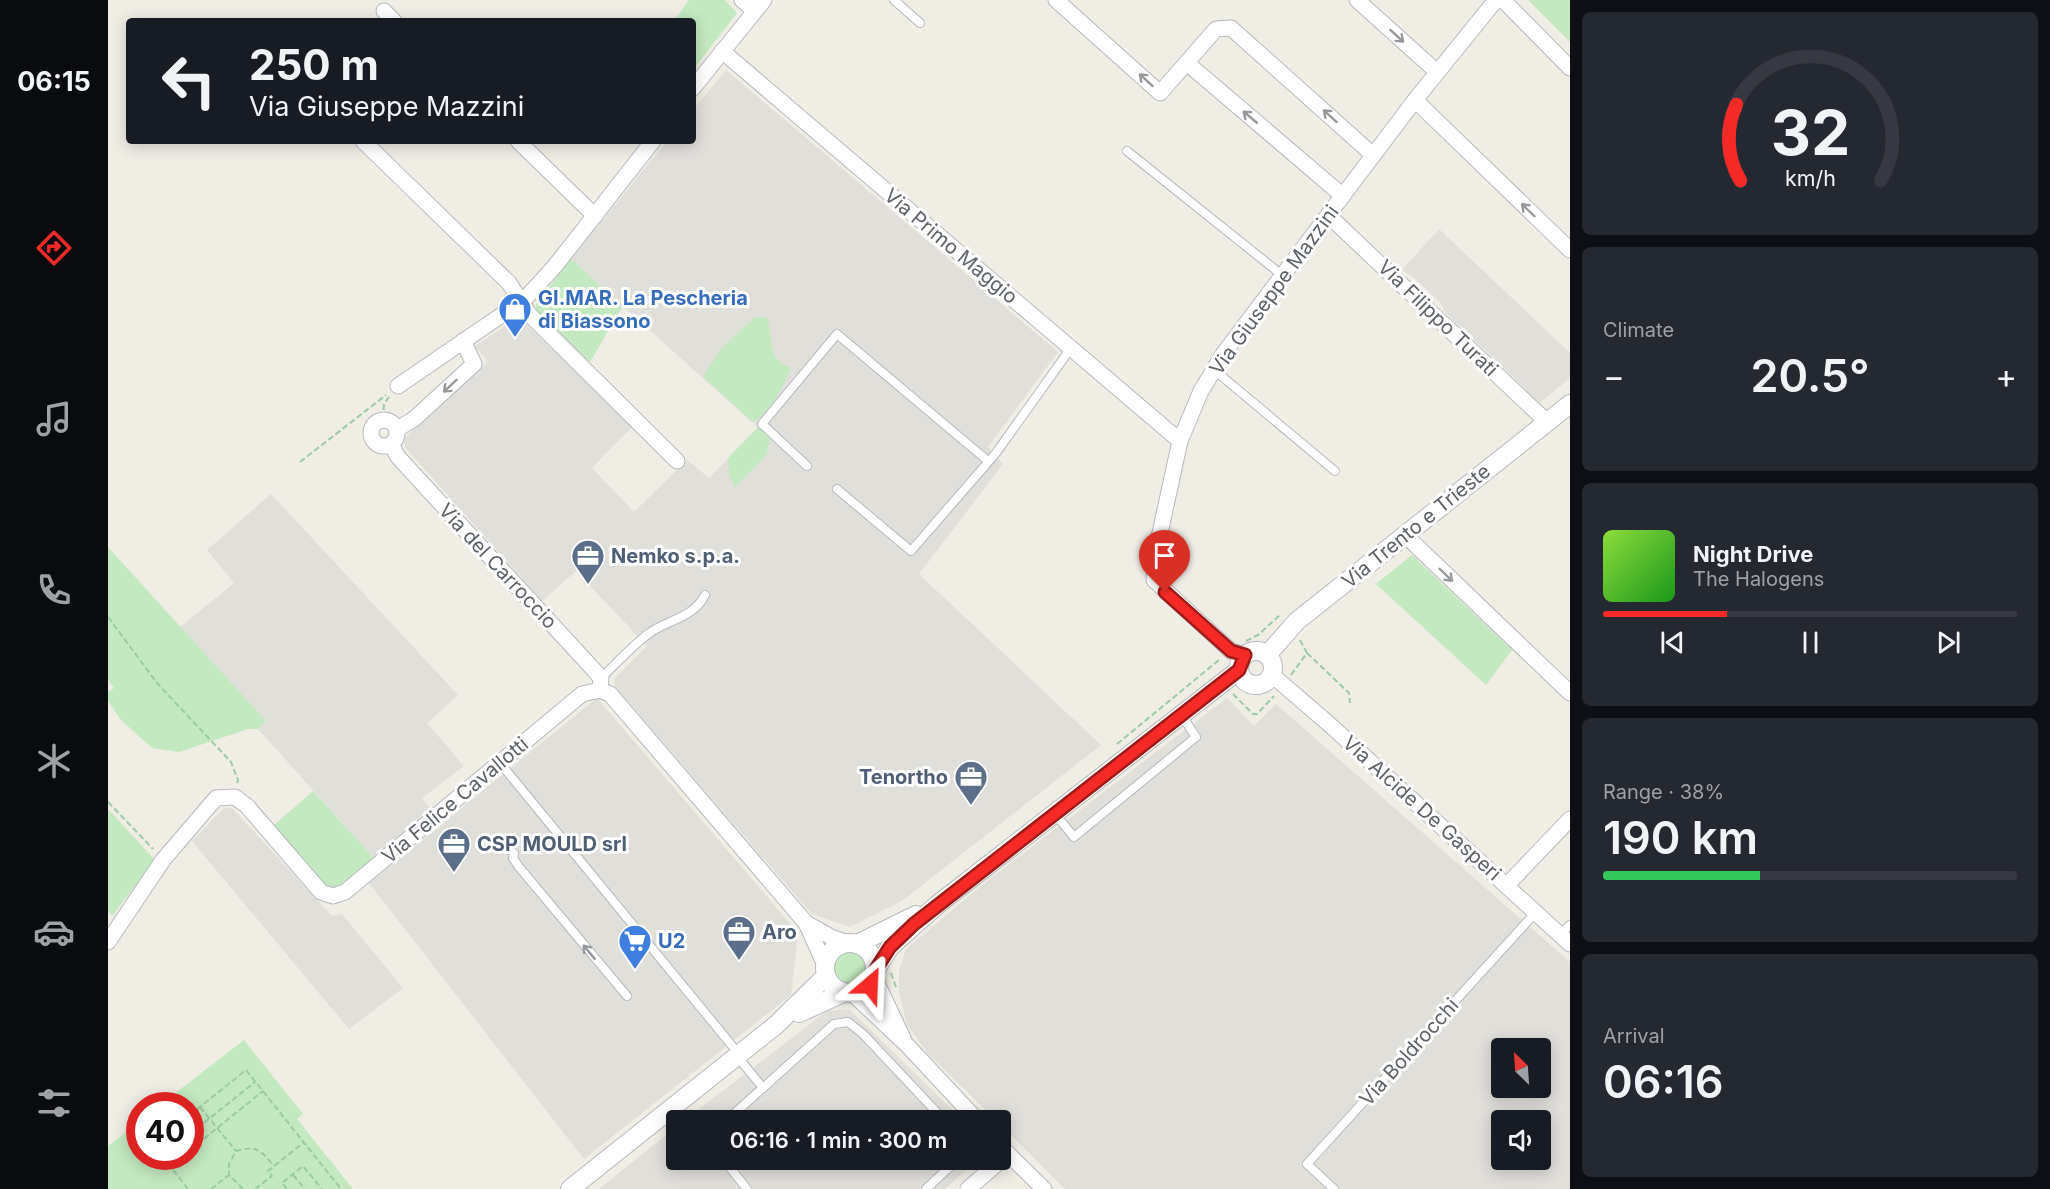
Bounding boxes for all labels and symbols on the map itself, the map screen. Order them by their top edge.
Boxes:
one-way arrow [1389,29,1404,43]
one-way arrow [1139,73,1154,87]
one-way arrow [1323,109,1338,123]
one-way arrow [1242,111,1258,124]
street label: Via Primo Maggio [879,183,1023,309]
street label: Via Giuseppe Mazzini [1204,200,1344,380]
one-way arrow [1521,203,1536,217]
street label: Via Filippo Turati [1373,255,1503,381]
place label: GI.MAR. La Pescheria di Biassono [538,286,748,333]
shop icon: GI.MAR. La Pescheria di Biassono [497,291,533,338]
one-way arrow [442,379,457,393]
street label: Via Trento e Trieste [1337,459,1495,593]
street label: Via del Carroccio [434,498,562,634]
pin [1139,530,1190,592]
office icon: Nemko s.p.a. [570,538,606,585]
place label: Nemko s.p.a. [611,544,740,568]
one-way arrow [1438,568,1453,582]
street label: Via Alcide De Gasperi [1338,731,1506,885]
street label: Via Felice Cavallotti [377,732,533,868]
office icon: Tenortho [953,759,989,806]
place label: Tenortho [859,765,948,789]
office icon: CSP MOULD srl [436,826,472,873]
place label: CSP MOULD srl [477,832,627,856]
office icon: Aro [721,914,757,961]
place label: Aro [762,920,797,944]
supermarket icon: U2 [617,923,653,970]
place label: U2 [658,929,685,953]
one-way arrow [583,944,596,960]
position arrow [838,953,902,1017]
street label: Via Boldrocchi [1354,993,1464,1111]
north arrow [1491,1038,1551,1098]
speed limit sign: 40 [126,1092,204,1170]

